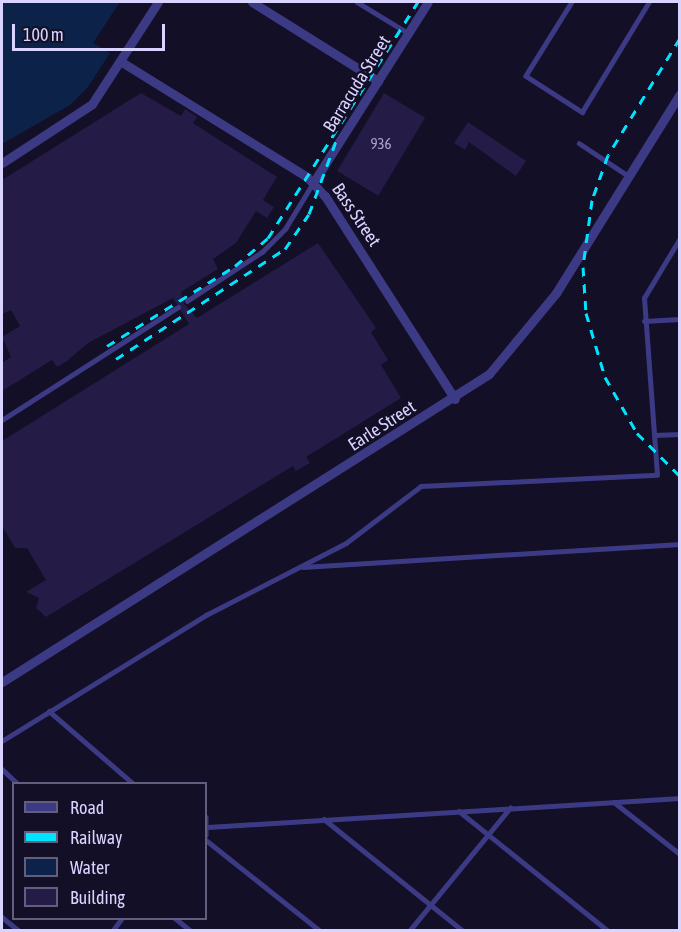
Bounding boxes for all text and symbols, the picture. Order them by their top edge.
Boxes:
scale bar [15,12,168,50]
text: 100 m [23,24,64,45]
street label: Barracuda Street [319,32,395,136]
house number: 936 [370,135,392,153]
street label: Bass Street [327,179,385,251]
street label: Earle Street [344,396,420,456]
legend [12,782,207,920]
text: Road [70,797,104,818]
text: Railway [70,827,122,848]
text: Water [70,857,109,878]
text: Building [70,887,125,908]

